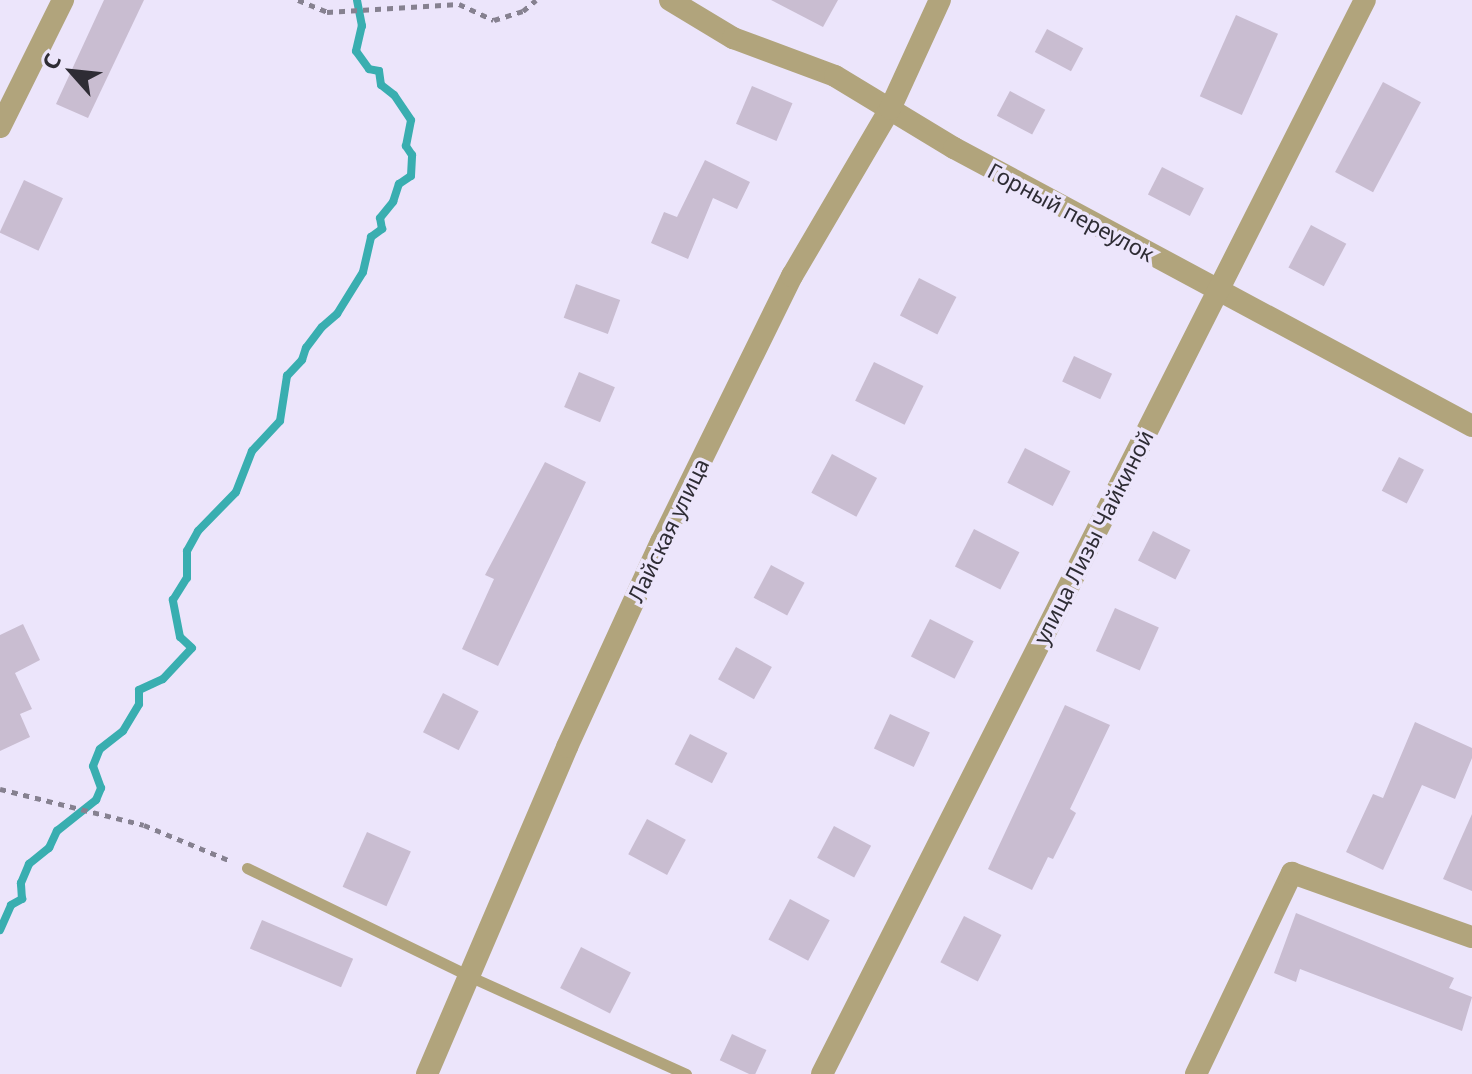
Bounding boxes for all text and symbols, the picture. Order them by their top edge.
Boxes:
north arrow [32,32,112,112]
text: С [34,48,67,74]
street label: Горный переулок [983,157,1159,267]
street label: улица Лизы Чайкиной [1028,426,1158,648]
street label: Лайская улица [622,454,714,606]

